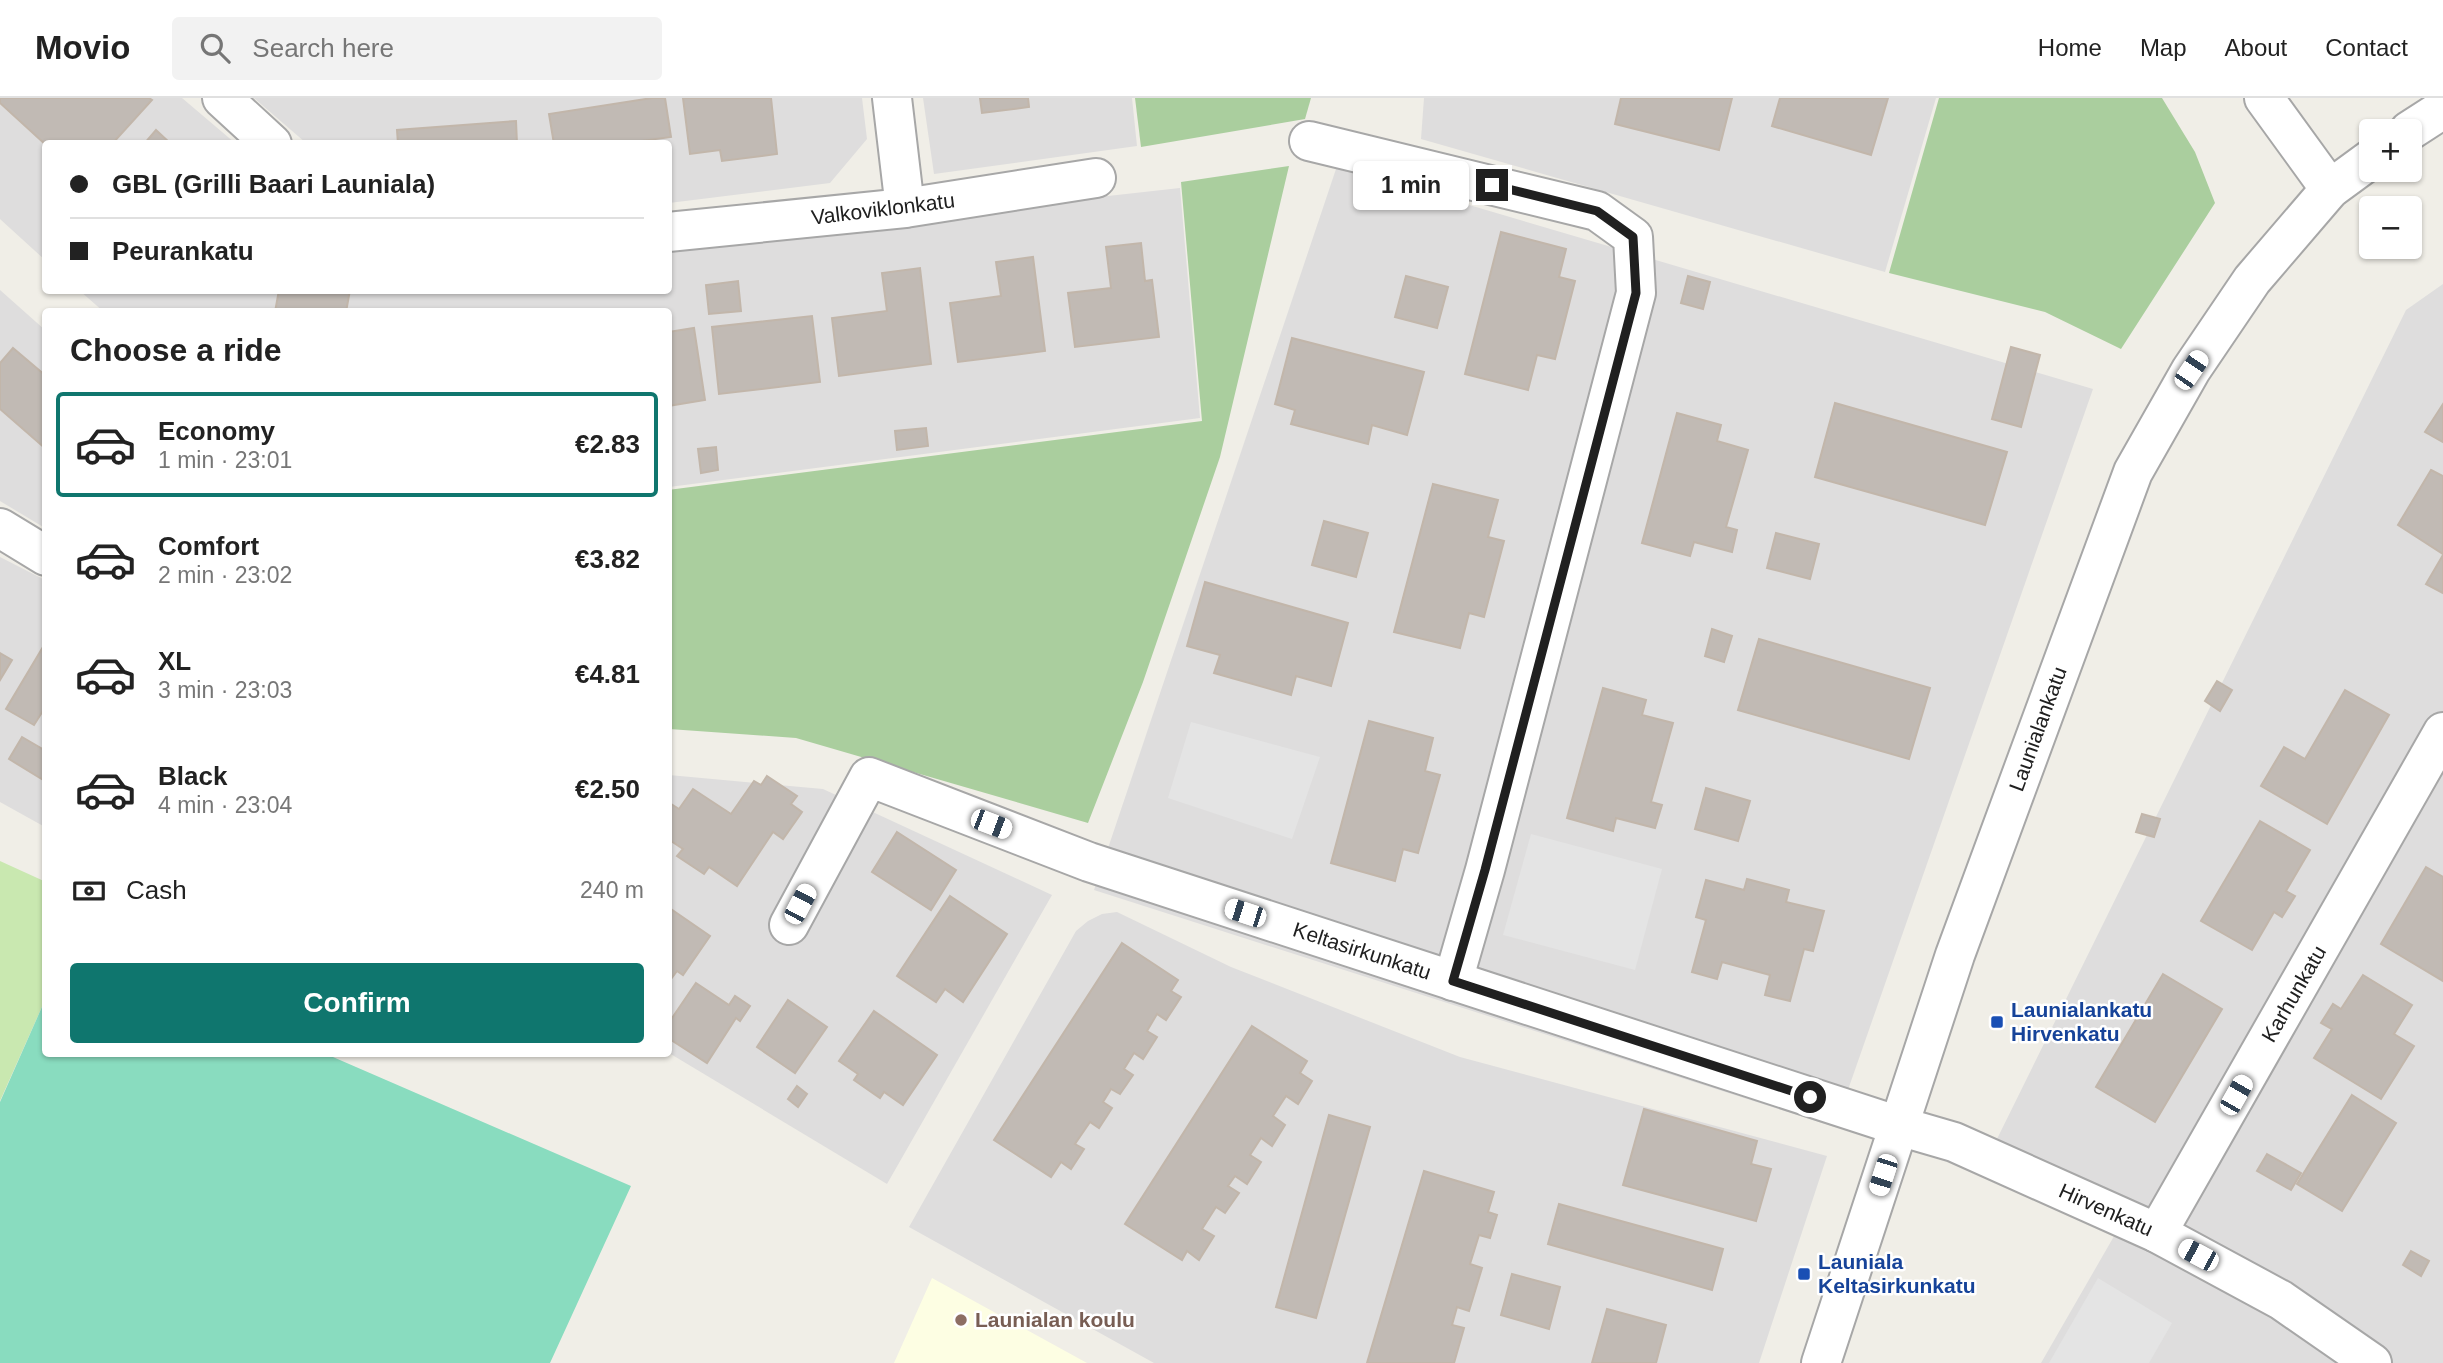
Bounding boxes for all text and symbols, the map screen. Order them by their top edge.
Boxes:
search box [172,17,662,80]
text: Movio [35,29,130,66]
icon: search [196,29,234,67]
text: Search here [252,33,394,63]
text: Home [2038,34,2102,61]
text: Map [2140,34,2187,61]
text: About [2225,34,2287,61]
text: Contact [2325,34,2408,61]
map controls [2359,119,2422,259]
button: + [2359,119,2422,182]
callout: 1 min [1352,160,1468,210]
text: GBL (Grilli Baari Launiala) [112,169,435,199]
route end [1476,169,1508,201]
text: 1 min [1381,172,1441,198]
street label: Valkoviklonkatu [810,188,956,229]
button: − [2359,196,2422,259]
text: Peurankatu [112,236,254,266]
text: Choose a ride [70,332,282,368]
car [2171,347,2212,393]
icon: car [74,413,137,476]
text: Economy [158,416,275,446]
text: €2.83 [575,429,640,459]
text: 1 min · 23:01 [158,447,292,473]
icon: car [74,528,137,591]
text: Comfort [158,531,259,561]
text: €3.82 [575,544,640,574]
text: 2 min · 23:02 [158,562,292,588]
icon: car [74,643,137,706]
text: XL [158,646,191,676]
text: €4.81 [575,659,640,689]
street label: Launialankatu [2004,663,2071,794]
text: 3 min · 23:03 [158,677,292,703]
icon: car [74,758,137,821]
text: Black [158,761,227,791]
text: €2.50 [575,774,640,804]
text: 4 min · 23:04 [158,792,292,818]
car [968,807,1015,841]
icon: cash [70,872,108,910]
text: Cash [126,875,187,905]
text: 240 m [580,877,644,903]
car [781,881,820,927]
car [1222,897,1269,929]
street label: Keltasirkunkatu [1290,917,1434,984]
street label: Karhunkatu [2257,941,2330,1046]
button: Confirm [70,963,644,1043]
place label: Launialankatu Hirvenkatu [2011,998,2152,1045]
marker: Launialankatu Hirvenkatu [1989,1014,2005,1030]
car [2217,1072,2256,1118]
route start [1794,1081,1826,1113]
car [1867,1152,1900,1198]
street label: Hirvenkatu [2056,1179,2157,1240]
car [2175,1236,2222,1274]
place label: Launiala Keltasirkunkatu [1818,1250,1976,1297]
marker: Launiala Keltasirkunkatu [1796,1266,1812,1282]
place label: Launialan koulu [975,1308,1135,1331]
marker: Launialan koulu [953,1312,969,1328]

